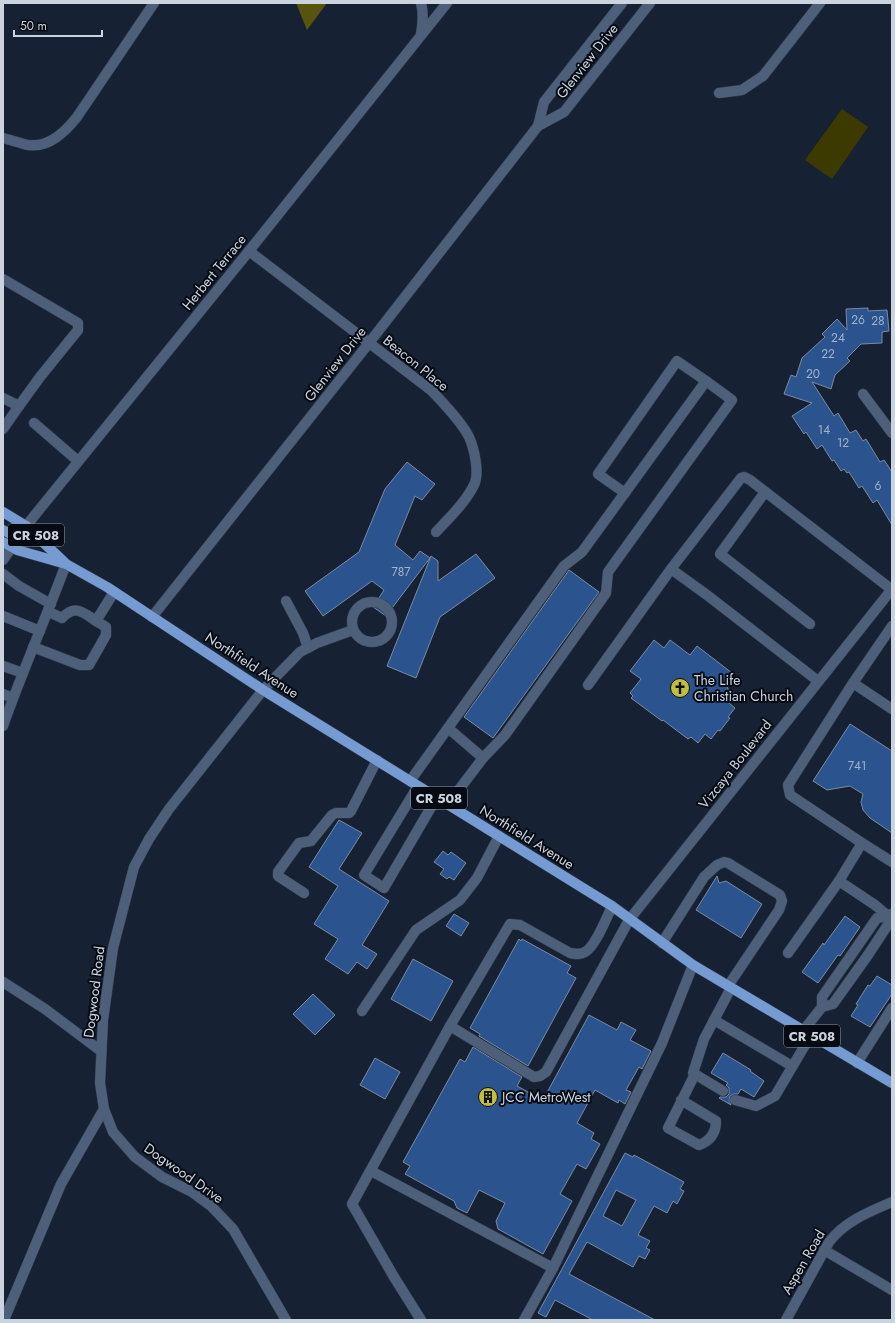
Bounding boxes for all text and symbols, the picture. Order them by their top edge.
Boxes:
scale bar [14,12,102,38]
text: 50 m [20,17,47,35]
street label: Glenview Drive [551,19,623,103]
street label: Herbert Terrace [177,230,251,314]
house number: 26 [851,311,865,329]
house number: 28 [871,312,885,330]
street label: Glenview Drive [299,322,371,406]
house number: 24 [831,329,845,347]
street label: Beacon Place [379,330,453,396]
house number: 22 [821,345,835,363]
house number: 20 [806,365,820,383]
house number: 14 [818,421,830,439]
house number: 12 [837,434,849,452]
house number: 6 [875,477,882,495]
road number: CR 508 [8,524,64,546]
house number: 787 [392,563,411,581]
street label: Northfield Avenue [201,627,303,703]
place label: The Life Christian Church [694,670,793,706]
church icon: The Life Christian Church [669,677,691,699]
street label: Vizcaya Boulevard [694,715,776,813]
house number: 741 [848,757,866,775]
road number: CR 508 [411,787,467,809]
street label: Northfield Avenue [476,800,578,874]
street label: Dogwood Road [78,945,110,1039]
road number: CR 508 [784,1025,840,1047]
building icon: JCC MetroWest [477,1086,499,1108]
place label: JCC MetroWest [500,1087,591,1107]
street label: Dogwood Drive [140,1138,228,1208]
street label: Aspen Road [776,1226,830,1298]

